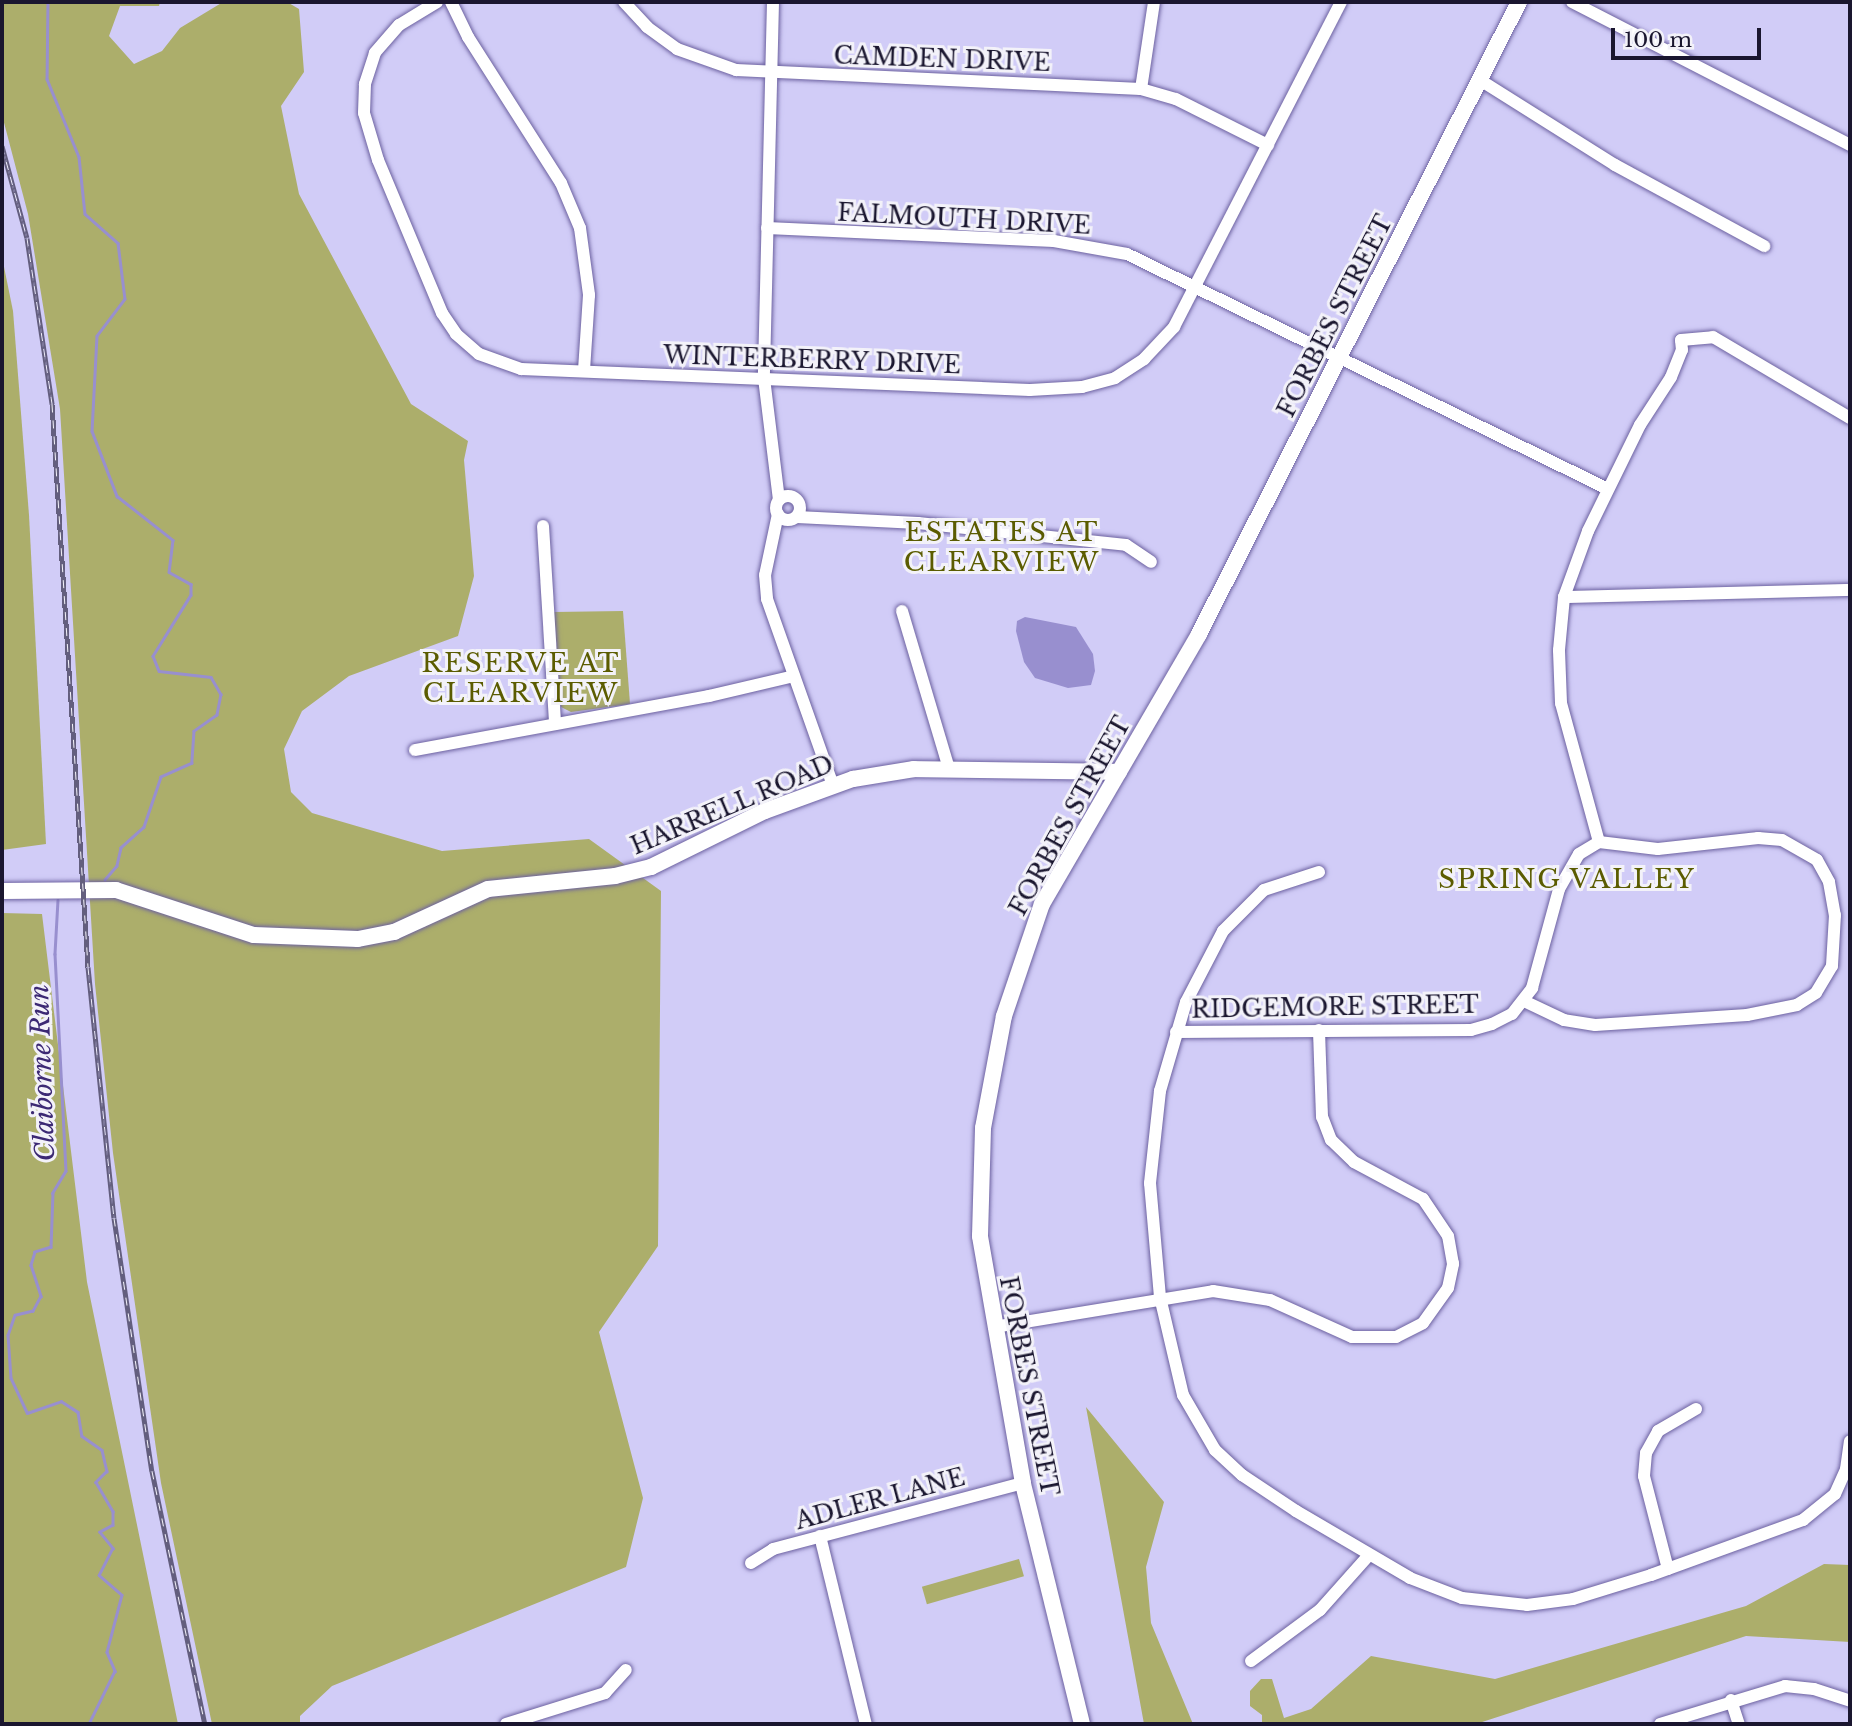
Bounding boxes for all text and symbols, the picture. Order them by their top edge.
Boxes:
scale bar [1614,14,1764,58]
text: 100 m [1624,27,1692,53]
street label: CAMDEN DRIVE [833,41,1051,77]
street label: FALMOUTH DRIVE [837,198,1091,240]
street label: FORBES STREET [1272,210,1398,422]
street label: WINTERBERRY DRIVE [662,340,962,380]
district label: ESTATES AT CLEARVIEW [905,517,1099,578]
district label: RESERVE AT CLEARVIEW [422,648,620,710]
street label: FORBES STREET [1003,711,1137,921]
street label: HARRELL ROAD [626,749,838,861]
district label: SPRING VALLEY [1439,864,1695,896]
water label: Claiborne Run [24,984,62,1162]
street label: RIDGEMORE STREET [1191,990,1479,1024]
street label: FORBES STREET [994,1274,1064,1498]
street label: ADLER LANE [792,1462,968,1536]

